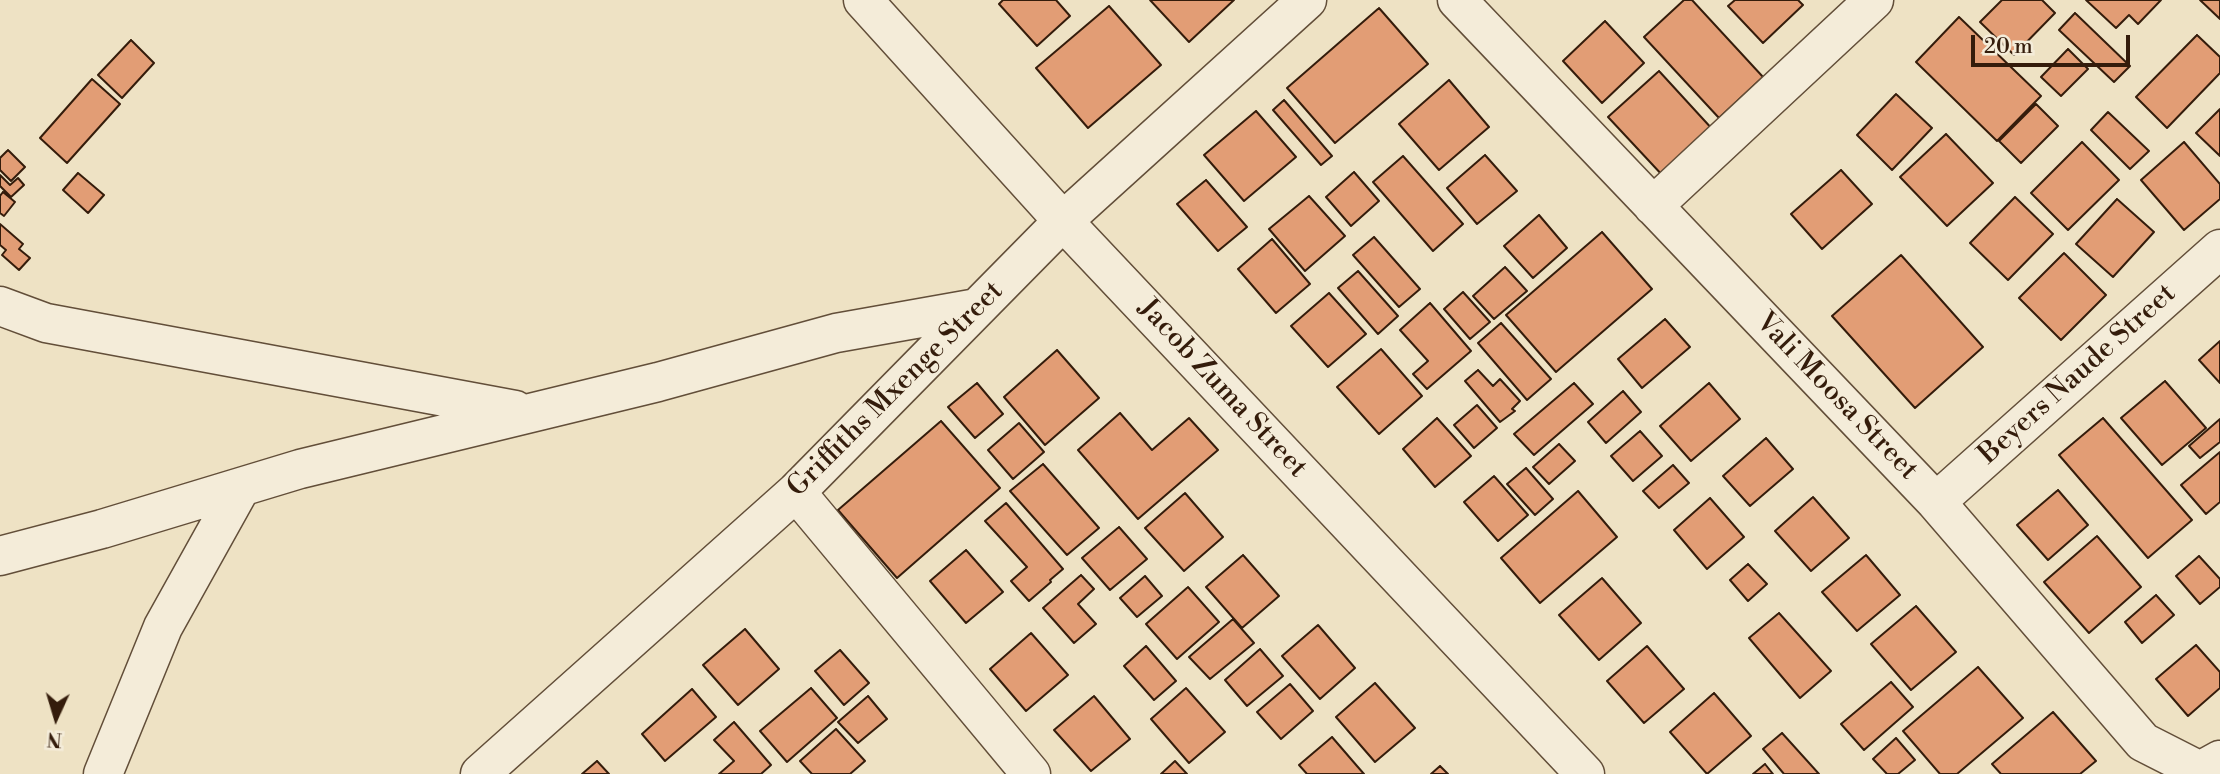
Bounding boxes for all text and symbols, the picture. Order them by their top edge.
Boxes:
scale bar [1975,21,2134,65]
text: 20 m [1984,34,2033,60]
street label: Griffiths Mxenge Street [781,275,1011,505]
street label: Beyers Naude Street [1973,278,2183,472]
street label: Jacob Zuma Street [1130,293,1314,485]
street label: Vali Moosa Street [1748,306,1924,488]
north arrow [21,683,91,753]
text: N [46,726,63,751]

